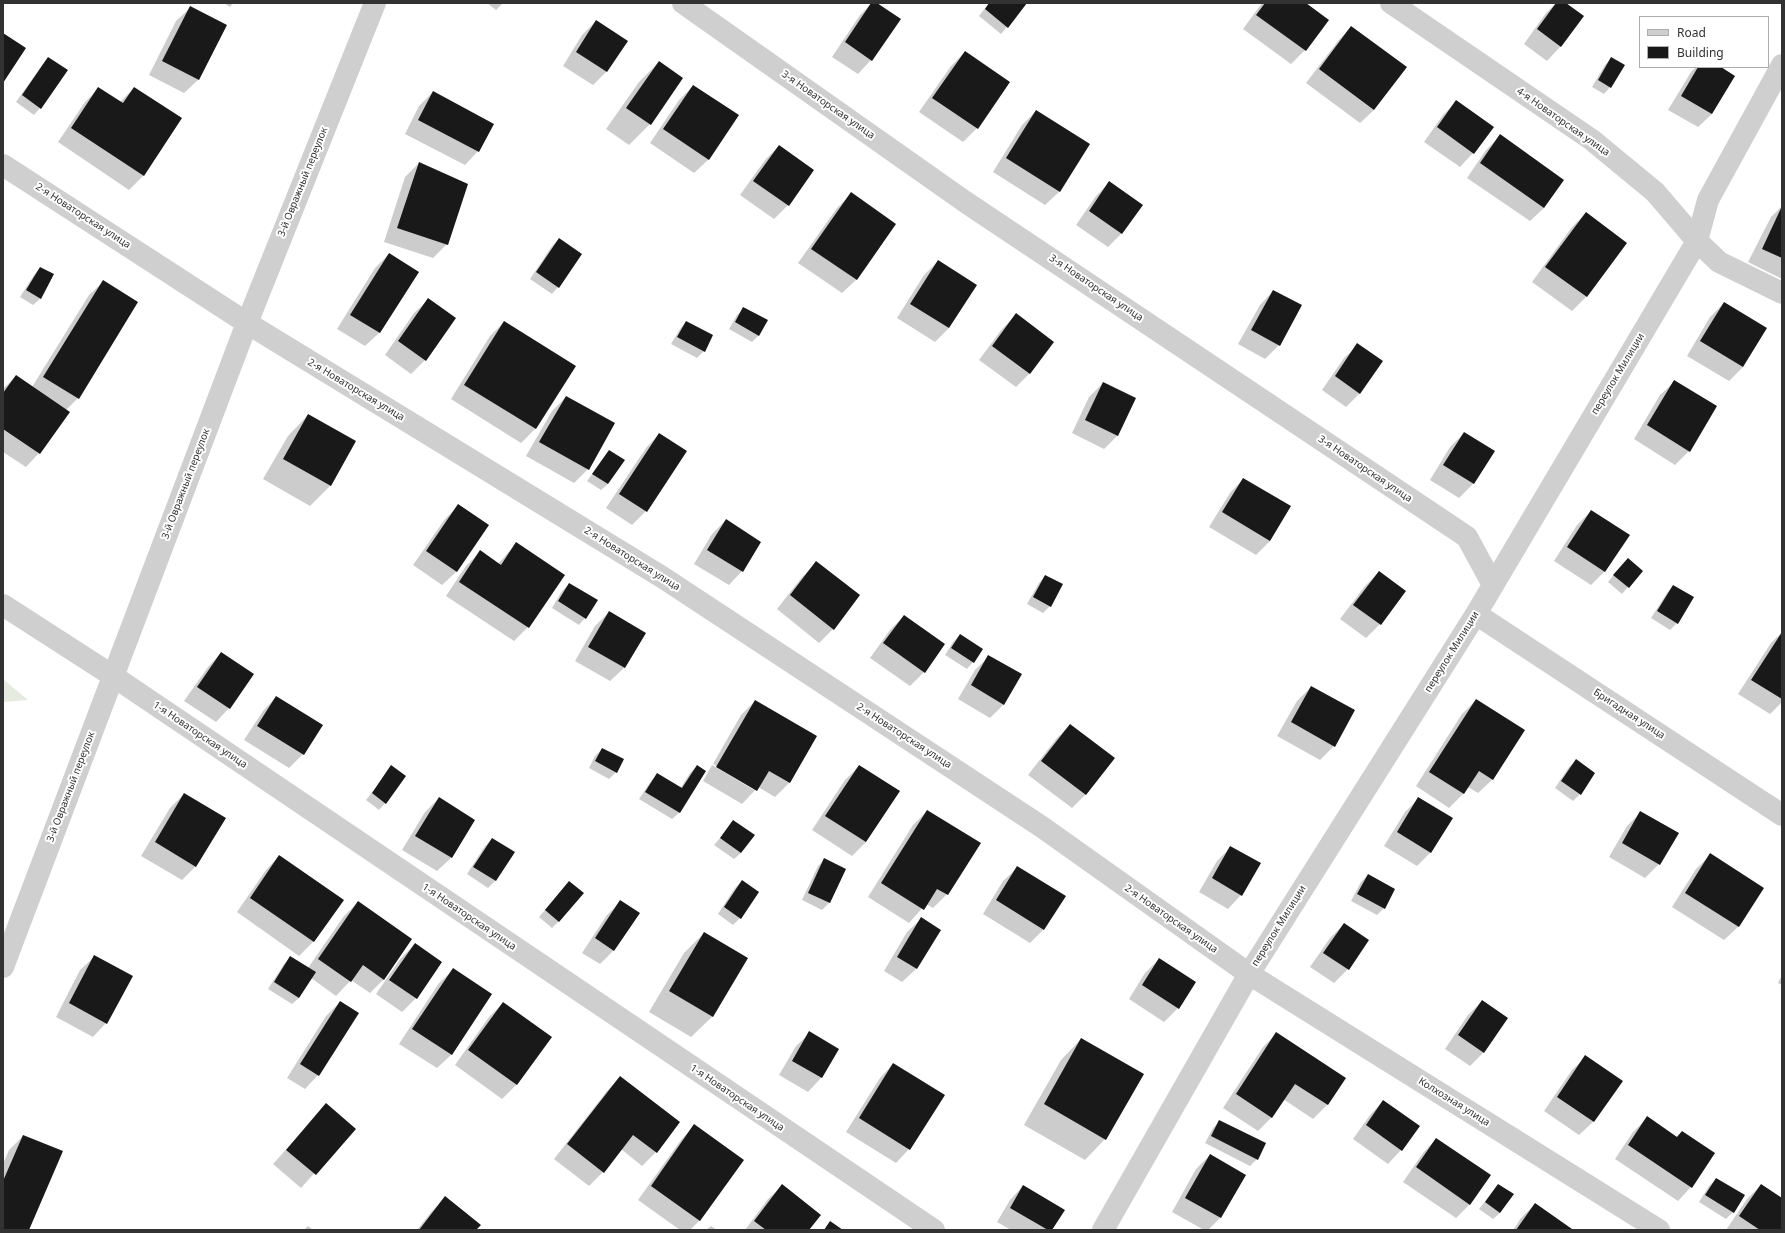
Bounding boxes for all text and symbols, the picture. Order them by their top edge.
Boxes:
legend [1639,16,1769,68]
text: Road [1677,24,1706,41]
text: Building [1677,44,1724,61]
street label: 3-я Новаторская улица [779,68,877,142]
street label: 4-я Новаторская улица [1514,85,1612,159]
street label: 3-й Овражный переулок [275,125,331,239]
street label: 2-я Новаторская улица [33,181,133,251]
street label: 3-я Новаторская улица [1047,252,1145,324]
street label: переулок Милиции [1589,331,1647,417]
street label: 2-я Новаторская улица [305,356,407,424]
street label: 3-й Овражный переулок [159,427,213,541]
street label: 3-я Новаторская улица [1316,433,1414,505]
street label: 2-я Новаторская улица [582,525,682,593]
street label: переулок Милиции [1422,609,1482,695]
street label: Бригадная улица [1591,686,1667,742]
street label: 1-я Новаторская улица [151,699,249,771]
street label: 2-я Новаторская улица [854,701,954,771]
street label: 3-й Овражный переулок [44,730,98,844]
street label: 1-я Новаторская улица [420,881,518,953]
street label: 2-я Новаторская улица [1122,882,1220,956]
street label: переулок Милиции [1249,883,1309,969]
street label: 1-я Новаторская улица [688,1062,786,1134]
street label: Колхозная улица [1416,1075,1492,1129]

